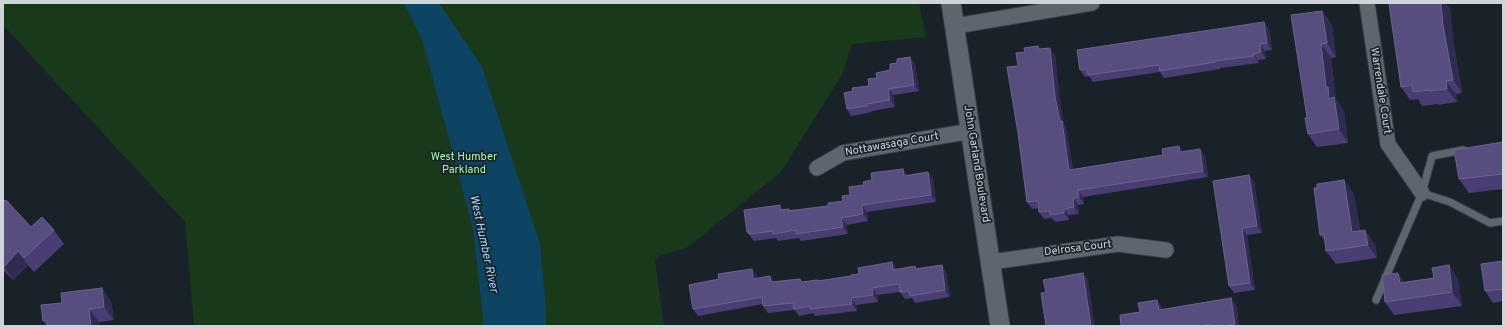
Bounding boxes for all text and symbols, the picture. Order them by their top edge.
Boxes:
street label: Warrendale Court [1367,47,1393,135]
street label: John Garland Boulevard [960,104,992,224]
street label: Nottawasaga Court [844,130,940,160]
park label: West Humber Parkland [431,151,497,177]
water label: West Humber River [466,194,500,294]
street label: Delrosa Court [1044,238,1112,260]

